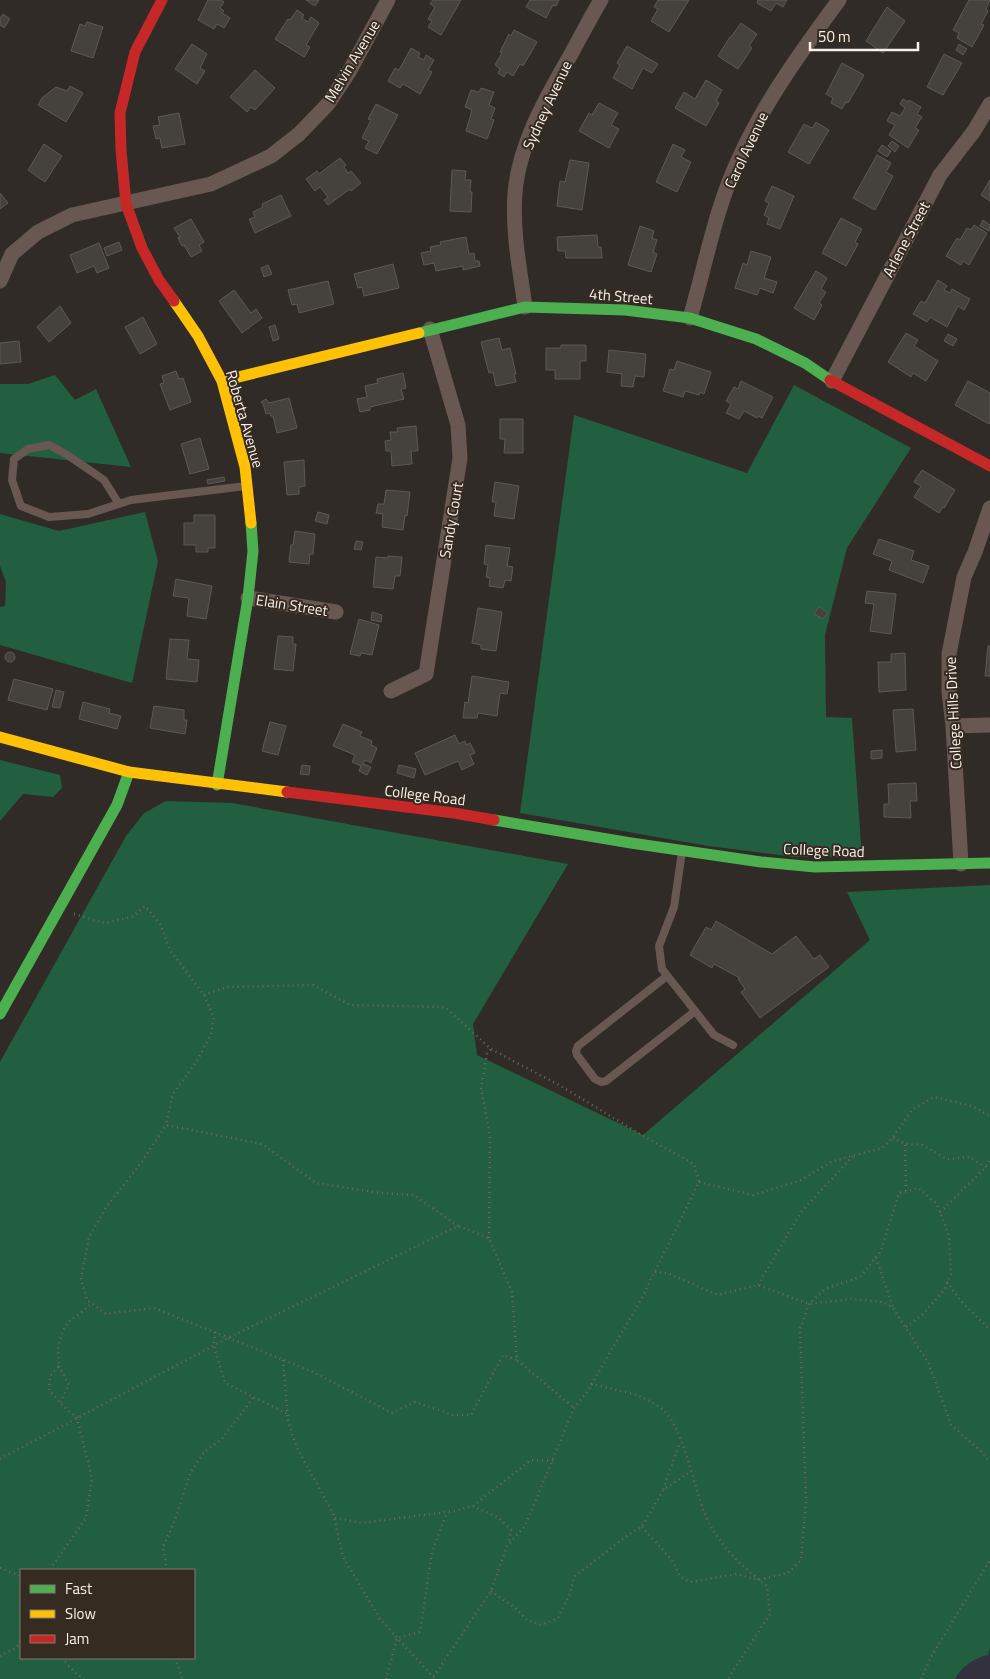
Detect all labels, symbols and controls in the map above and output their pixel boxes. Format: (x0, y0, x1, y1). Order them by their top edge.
street label: Melvin Avenue (318, 16, 386, 106)
scale bar (810, 20, 918, 52)
text: 50 m (818, 25, 851, 48)
street label: Sydney Avenue (516, 57, 578, 153)
street label: Carol Avenue (718, 108, 774, 192)
street label: Arlene Street (876, 196, 936, 281)
street label: 4th Street (588, 282, 654, 310)
street label: Roberta Avenue (220, 367, 270, 471)
street label: Sandy Court (433, 480, 469, 560)
street label: Elain Street (254, 588, 330, 622)
street label: College Hills Drive (939, 656, 967, 770)
street label: College Road (383, 779, 467, 811)
street label: College Road (783, 837, 865, 863)
legend (20, 1569, 195, 1659)
text: Fast (65, 1577, 93, 1600)
text: Slow (65, 1602, 96, 1625)
text: Jam (65, 1627, 89, 1650)

